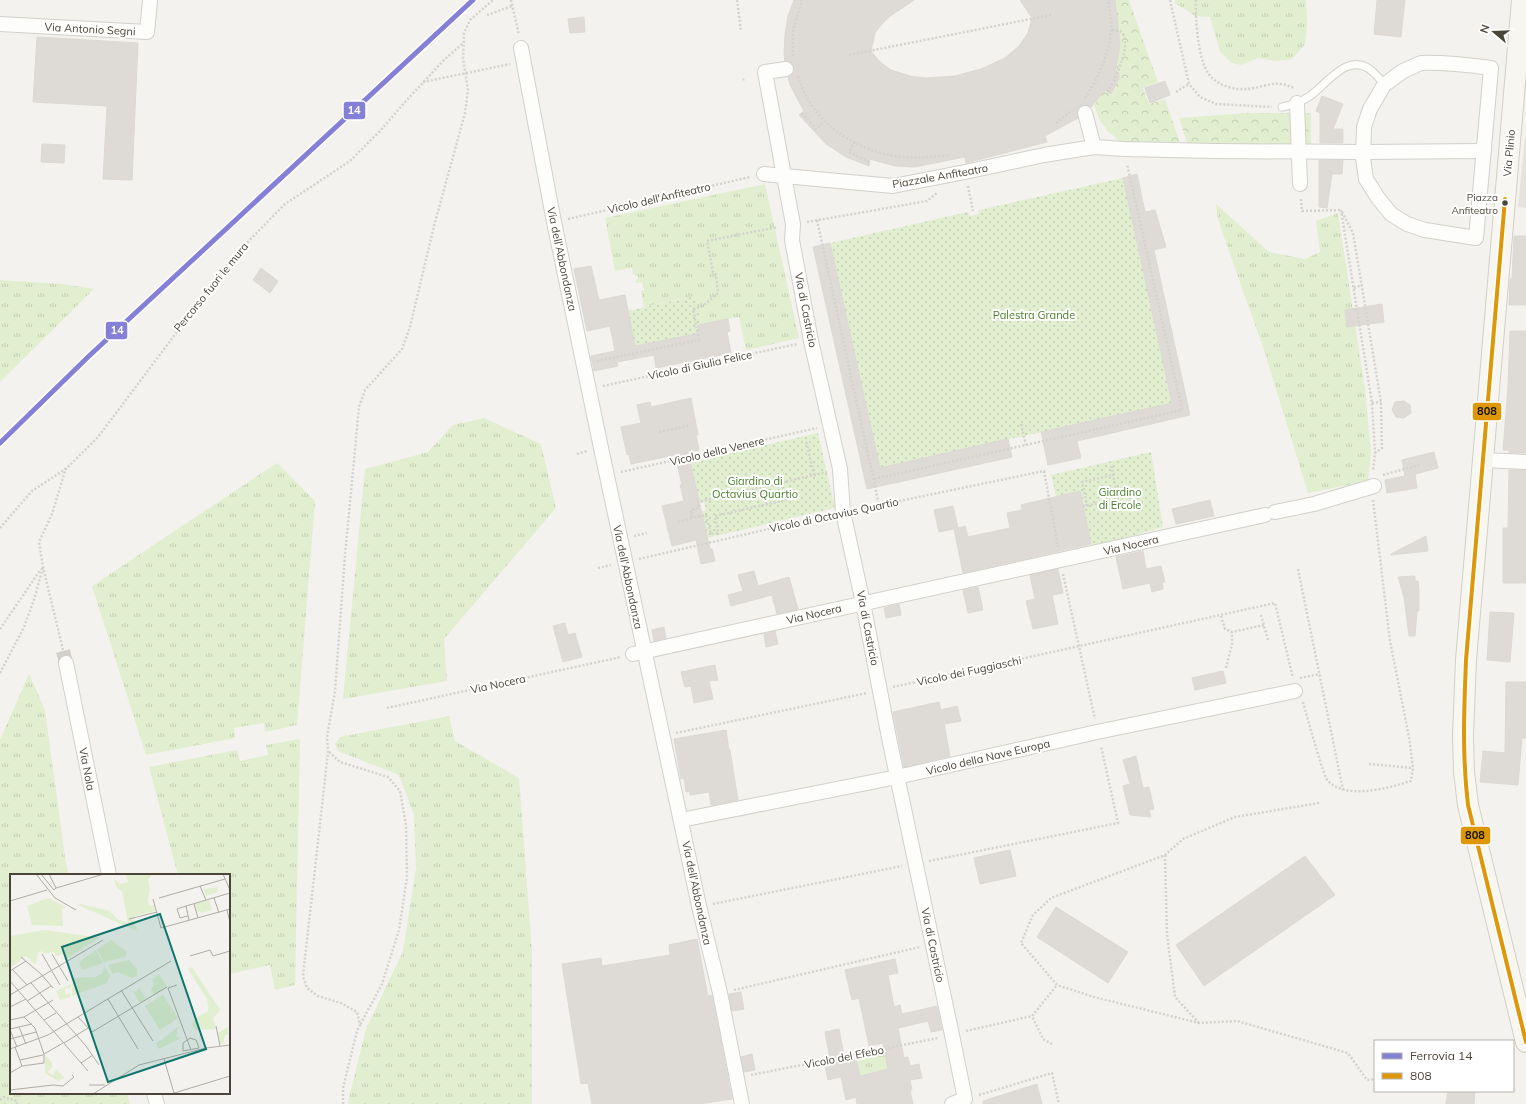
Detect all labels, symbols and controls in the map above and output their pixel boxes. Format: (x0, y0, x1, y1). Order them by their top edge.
north arrow (1474, 12, 1514, 52)
street label: Via Antonio Segni (44, 20, 136, 38)
text: N (1477, 23, 1493, 35)
line badge: 14 (343, 101, 366, 120)
text: 14 (347, 103, 361, 117)
street label: Via Plinio (1500, 129, 1518, 177)
street label: Piazzale Anfiteatro (891, 161, 989, 191)
street label: Vicolo dell'Anfiteatro (606, 179, 712, 217)
place label: Piazza Anfiteatro (1451, 191, 1498, 217)
marker: Piazza Anfiteatro (1500, 198, 1510, 208)
street label: Via dell'Abbondanza (544, 206, 580, 312)
street label: Percorso fuori le mura (171, 240, 251, 334)
street label: Via di Castricio (792, 271, 820, 349)
park label: Palestra Grande (993, 308, 1075, 322)
line badge: 14 (105, 321, 128, 340)
text: 14 (110, 323, 124, 337)
street label: Vicolo di Giulia Felice (647, 347, 753, 383)
line badge: 808 (1472, 402, 1502, 421)
text: 808 (1477, 404, 1497, 418)
street label: Vicolo della Venere (668, 433, 766, 469)
park label: Giardino di Octavius Quartio (712, 474, 798, 501)
park label: Giardino di Ercole (1098, 485, 1142, 512)
street label: Vicolo di Octavius Quartio (768, 494, 900, 536)
street label: Via dell'Abbondanza (610, 524, 646, 630)
street label: Via Nocera (1102, 532, 1160, 558)
street label: Via di Castricio (854, 589, 882, 667)
street label: Via Nocera (785, 601, 843, 627)
street label: Vicolo dei Fuggiaschi (915, 653, 1023, 689)
street label: Via Nocera (469, 671, 527, 697)
street label: Vicolo della Nave Europa (925, 736, 1051, 778)
street label: Via Nola (76, 746, 98, 792)
line badge: 808 (1460, 826, 1491, 845)
text: 808 (1465, 828, 1485, 842)
street label: Via dell'Abbondanza (679, 840, 715, 946)
inset map (10, 874, 230, 1094)
street label: Via di Castricio (918, 906, 948, 984)
legend (1374, 1040, 1514, 1092)
street label: Vicolo del Efebo (803, 1042, 885, 1072)
text: Ferrovia 14 (1410, 1048, 1472, 1063)
text: 808 (1410, 1068, 1432, 1083)

